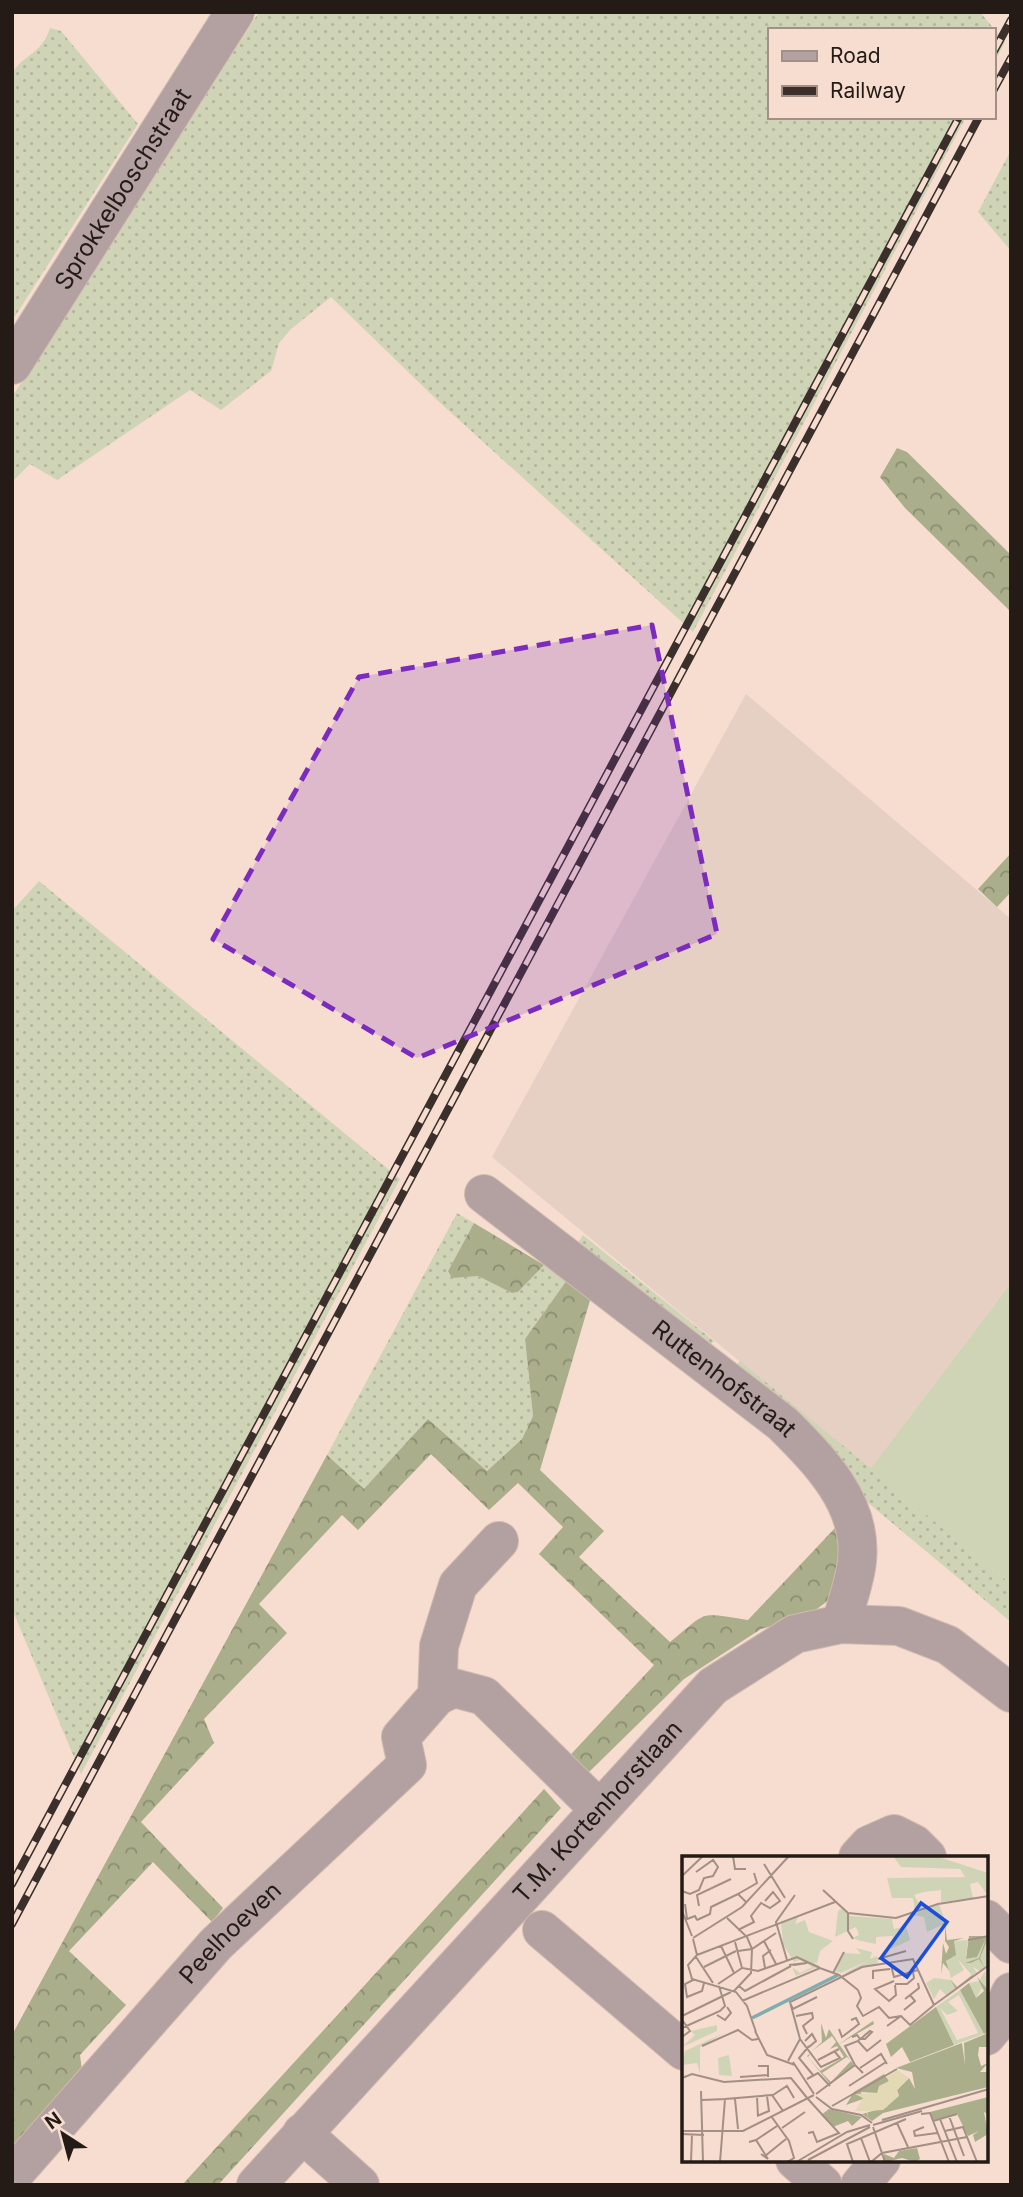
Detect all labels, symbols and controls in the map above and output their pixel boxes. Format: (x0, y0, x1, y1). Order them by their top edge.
legend (768, 28, 995, 119)
text: Road (830, 43, 881, 68)
text: Railway (830, 78, 906, 103)
street label: Sprokkelboschstraat (48, 83, 197, 295)
street label: Ruttenhofstraat (647, 1314, 803, 1443)
street label: T.M. Kortenhorstlaan (507, 1714, 688, 1909)
inset map (682, 1856, 988, 2162)
street label: Peelhoeven (173, 1875, 287, 1989)
north arrow (28, 2099, 98, 2169)
text: N (41, 2107, 66, 2134)

